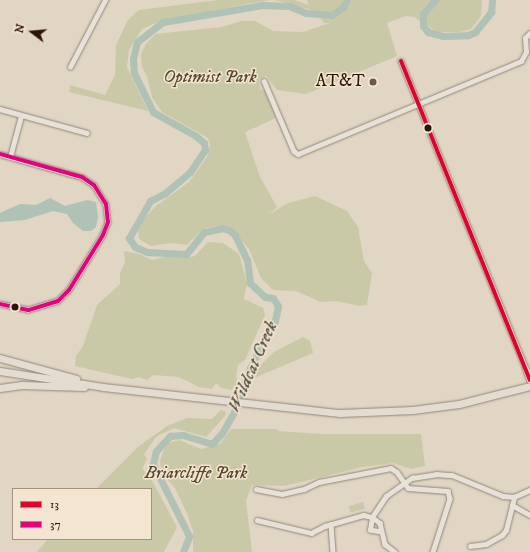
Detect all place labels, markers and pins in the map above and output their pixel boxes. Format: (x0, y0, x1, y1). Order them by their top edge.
place label: AT&T (316, 72, 365, 92)
marker: AT&T (368, 77, 378, 87)
unlabelled marker (423, 123, 433, 133)
unlabelled marker (10, 302, 20, 312)

